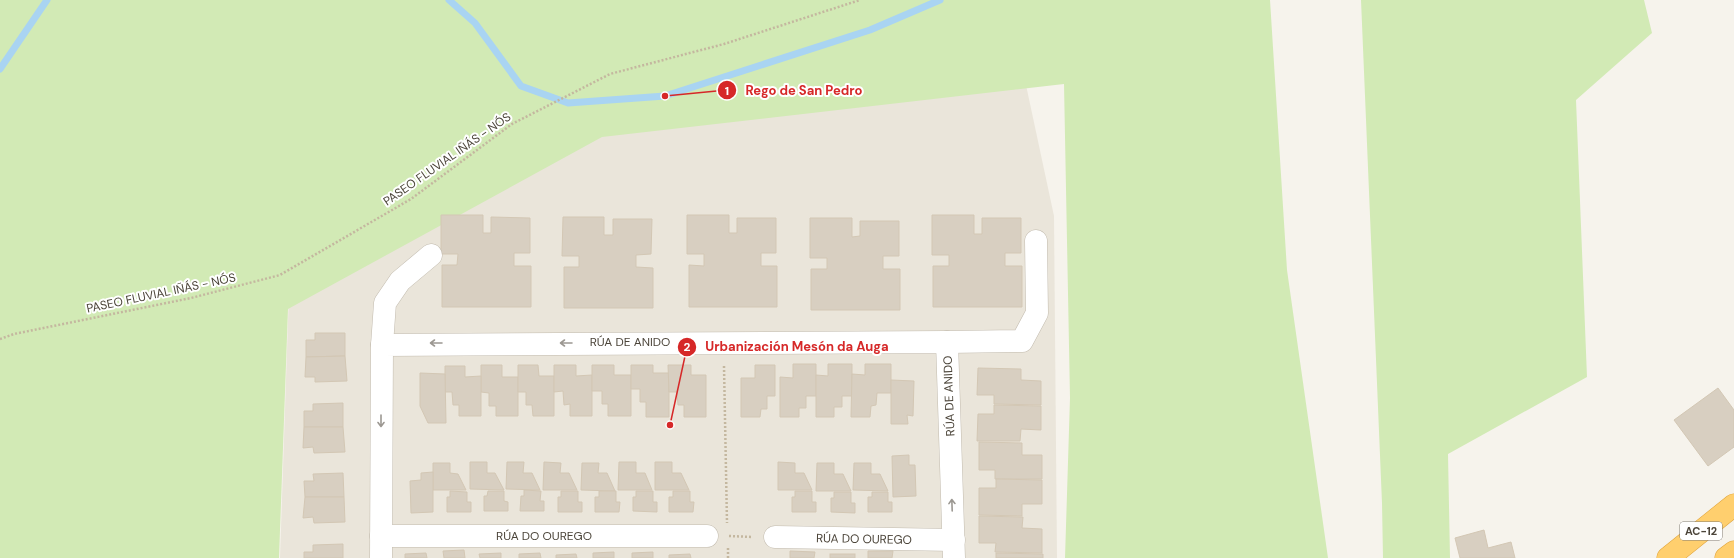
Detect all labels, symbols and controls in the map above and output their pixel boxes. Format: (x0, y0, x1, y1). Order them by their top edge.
callout: Rego de San Pedro (717, 78, 870, 103)
text: Rego de San Pedro (745, 82, 863, 99)
text: 1 (725, 83, 729, 99)
street label: PASEO FLUVIAL IÑÁS - NÓS (380, 109, 514, 209)
street label: PASEO FLUVIAL IÑÁS - NÓS (85, 269, 237, 317)
street label: RÚA DE ANIDO (590, 334, 670, 350)
callout: Urbanización Mesón da Auga (677, 334, 896, 359)
text: Urbanización Mesón da Auga (705, 338, 889, 355)
one-way arrow (430, 339, 443, 347)
one-way arrow (560, 339, 573, 347)
text: 2 (684, 339, 691, 355)
street label: RÚA DE ANIDO (940, 355, 958, 437)
one-way arrow (377, 414, 385, 427)
one-way arrow (949, 499, 956, 512)
road number: AC-12 (1680, 522, 1722, 540)
street label: RÚA DO OUREGO (496, 528, 592, 544)
street label: RÚA DO OUREGO (816, 530, 912, 548)

